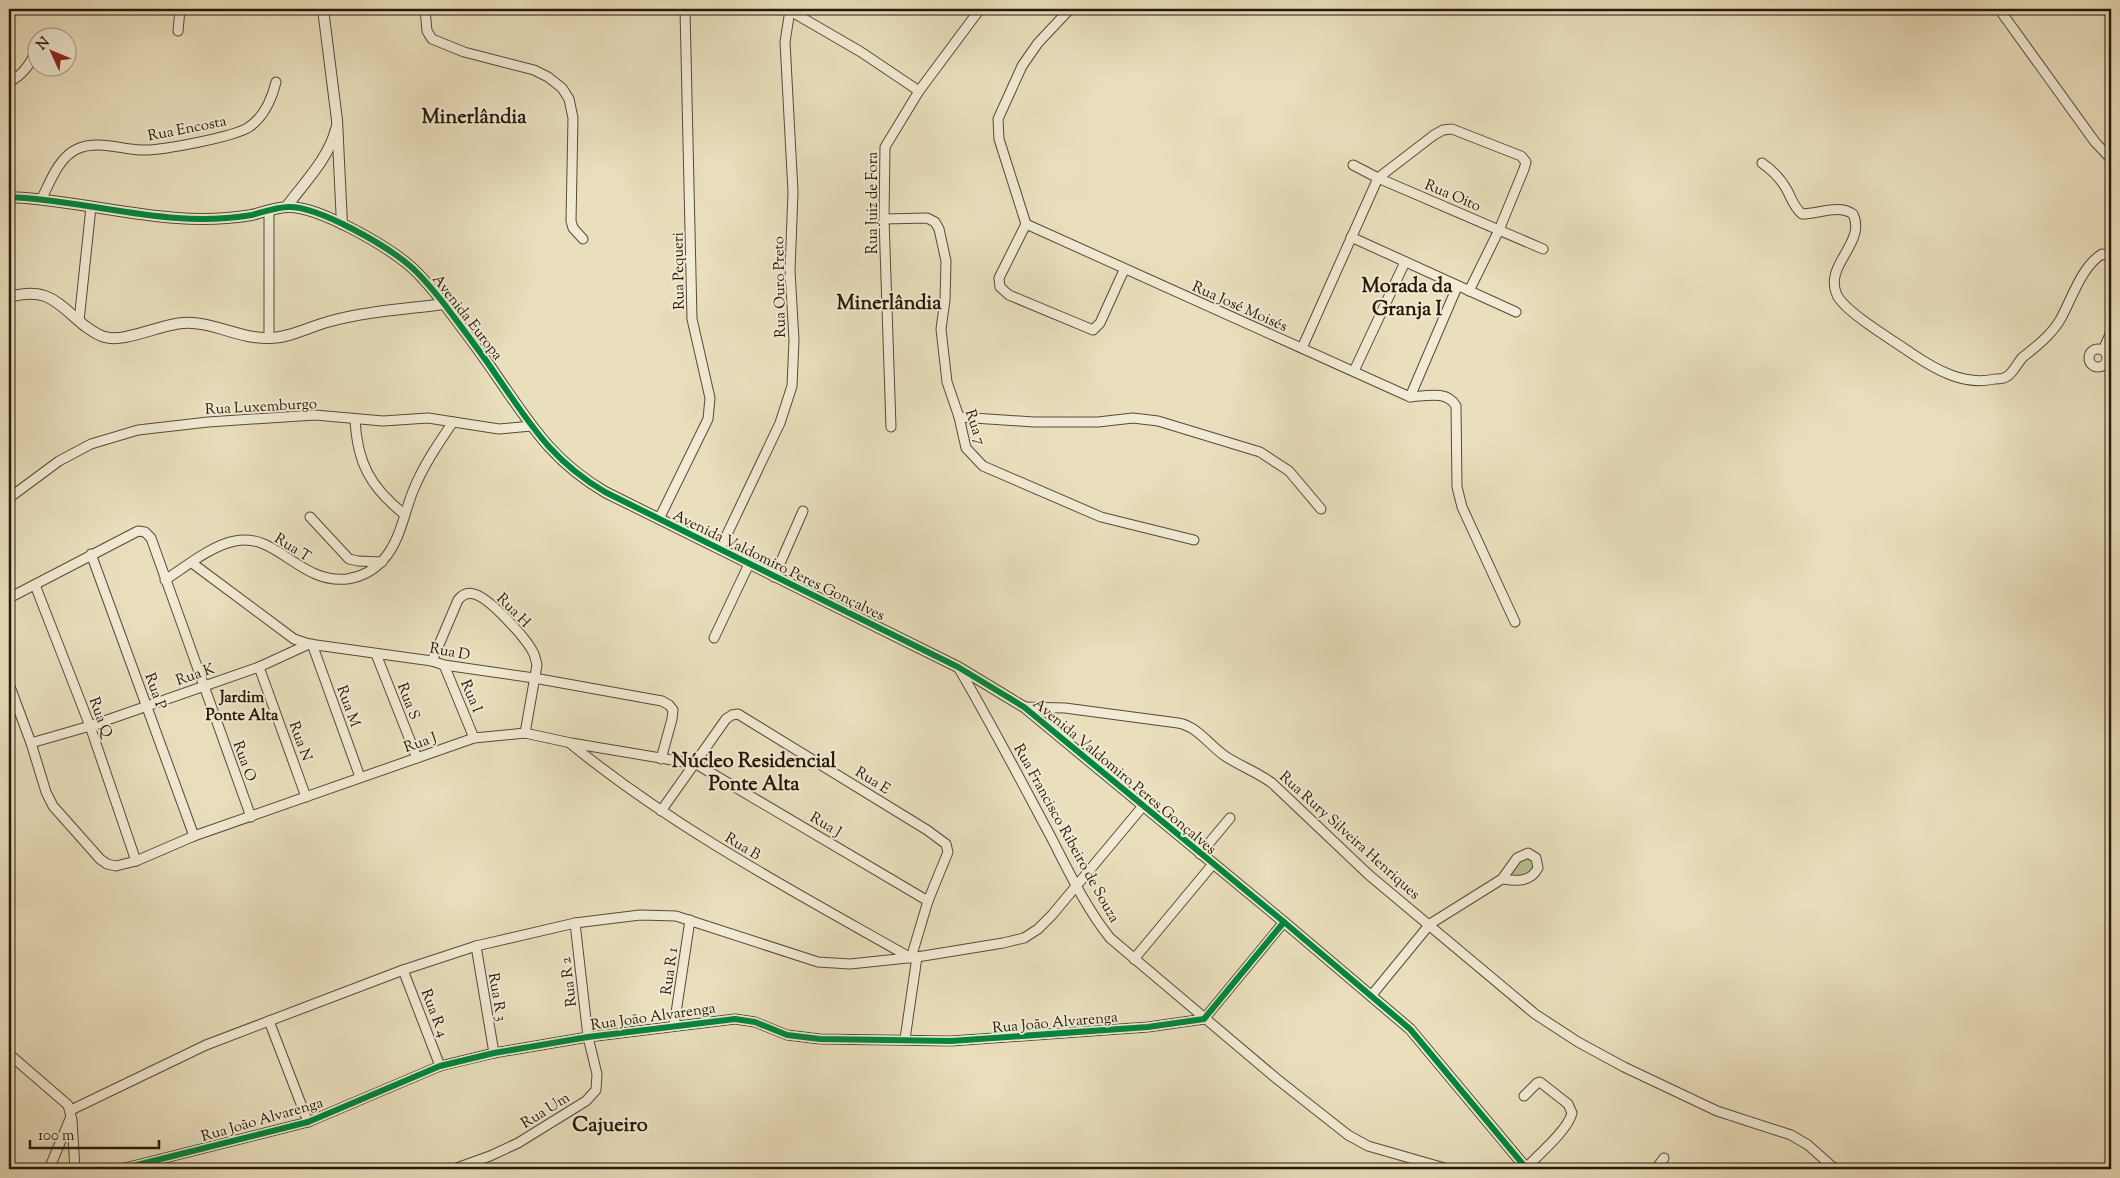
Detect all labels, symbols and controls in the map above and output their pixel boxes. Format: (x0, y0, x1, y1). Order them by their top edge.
north arrow (28, 28, 78, 78)
text: N (33, 33, 55, 55)
district label: Minerlândia (421, 104, 527, 133)
street label: Rua Encosta (146, 112, 229, 147)
street label: Rua Juiz de Fora (863, 152, 884, 254)
street label: Rua Oito (1421, 175, 1484, 218)
street label: Rua Pequeri (668, 232, 691, 310)
street label: Rua Ouro Preto (769, 236, 792, 338)
street label: Avenida Europa (427, 270, 507, 365)
district label: Morada da Granja I (1362, 273, 1453, 325)
street label: Rua José Moisés (1188, 277, 1291, 338)
district label: Minerlândia (836, 290, 942, 319)
street label: Rua Luxemburgo (205, 394, 318, 421)
street label: Rua 7 (959, 407, 990, 449)
street label: Avenida Valdomiro Peres Gonçalves (669, 506, 888, 627)
street label: Rua T (270, 529, 315, 568)
street label: Rua H (491, 589, 535, 633)
street label: Rua D (428, 639, 472, 666)
street label: Rua K (173, 659, 218, 692)
street label: Rua P (138, 670, 171, 713)
street label: Rua I (454, 677, 487, 716)
street label: Rua S (391, 680, 424, 723)
street label: Rua M (330, 683, 365, 730)
district label: Jardim Ponte Alta (206, 687, 279, 728)
street label: Rua Q (83, 694, 117, 743)
street label: Avenida Valdomiro Peres Gonçalves (1028, 694, 1220, 860)
street label: Rua N (283, 719, 316, 764)
street label: Rua J (401, 728, 440, 759)
street label: Rua O (227, 738, 261, 785)
street label: Rua Francisco Ribeiro de Souza (1008, 740, 1124, 927)
district label: Núcleo Residencial Ponte Alta (672, 748, 837, 800)
street label: Rua E (850, 762, 894, 800)
street label: Rua Rury Silveira Henriques (1274, 767, 1424, 905)
street label: Rua J (805, 808, 846, 843)
street label: Rua B (720, 828, 765, 866)
street label: Rua R 1 (657, 946, 684, 997)
street label: Rua R 2 (556, 956, 583, 1008)
street label: Rua R 3 (482, 971, 511, 1023)
street label: Rua R 4 (415, 986, 453, 1041)
street label: Rua João Alvarenga (589, 998, 717, 1037)
street label: Rua João Alvarenga (991, 1008, 1119, 1039)
street label: Rua Um (517, 1088, 575, 1134)
street label: Rua João Alvarenga (199, 1093, 326, 1148)
district label: Cajueiro (572, 1112, 648, 1141)
scale bar (30, 1118, 159, 1150)
text: 100 m (38, 1126, 75, 1147)

